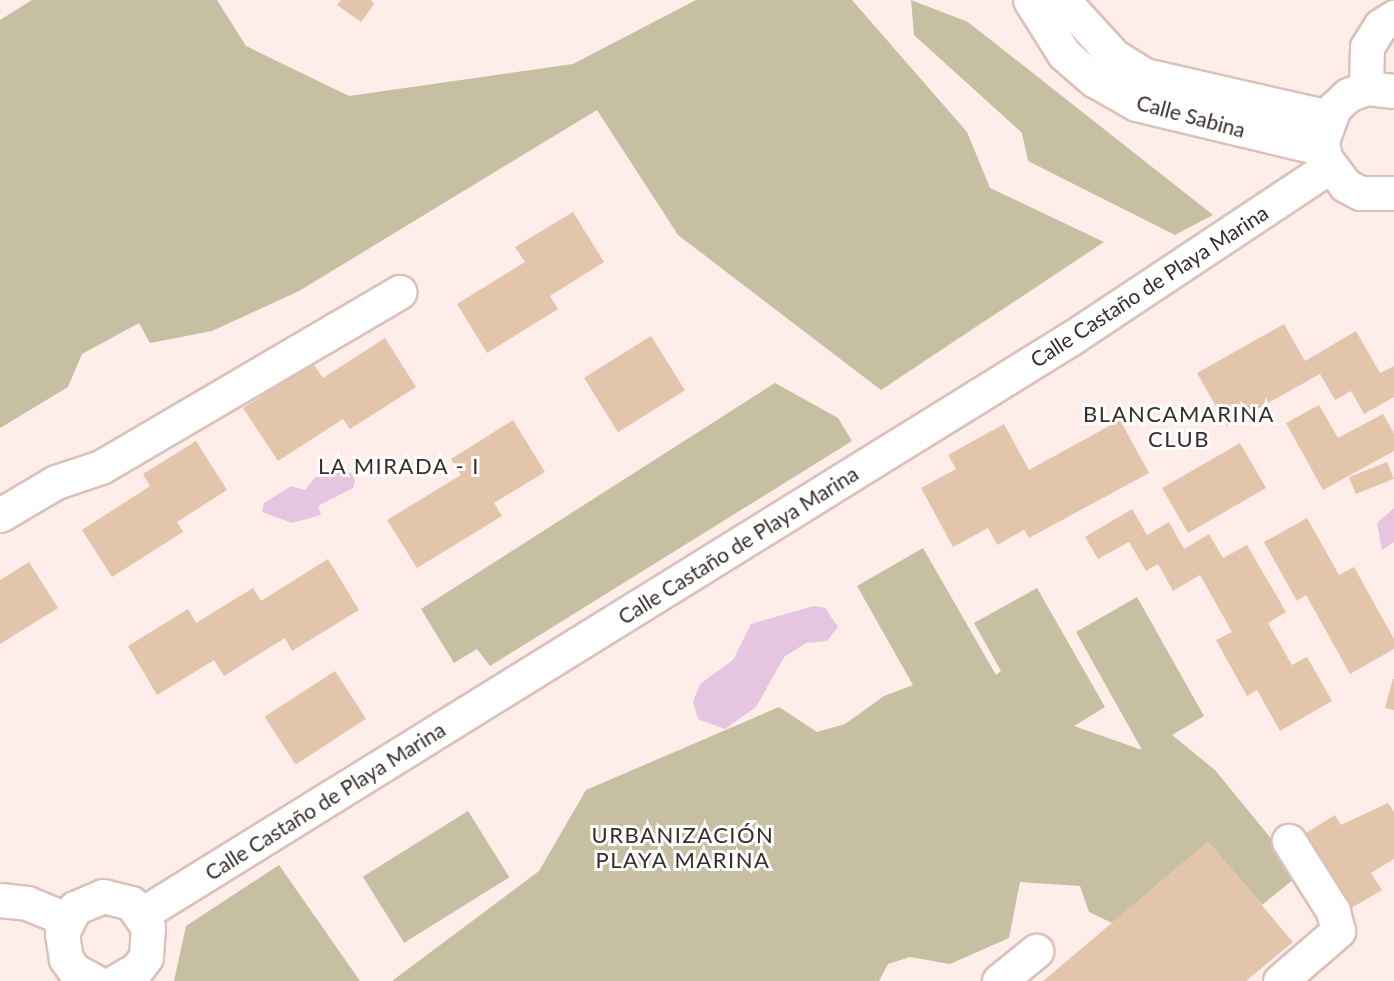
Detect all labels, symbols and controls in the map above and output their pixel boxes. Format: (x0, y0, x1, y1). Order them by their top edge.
street label: Calle Sabina (1134, 89, 1248, 143)
street label: Calle Castaño de Playa Marina (1025, 200, 1273, 372)
district label: BLANCAMARINA CLUB (1083, 400, 1275, 452)
district label: LA MIRADA - I (317, 453, 481, 479)
street label: Calle Castaño de Playa Marina (613, 461, 863, 629)
street label: Calle Castaño de Playa Marina (200, 717, 450, 885)
district label: URBANIZACIÓN PLAYA MARINA (592, 821, 774, 872)

